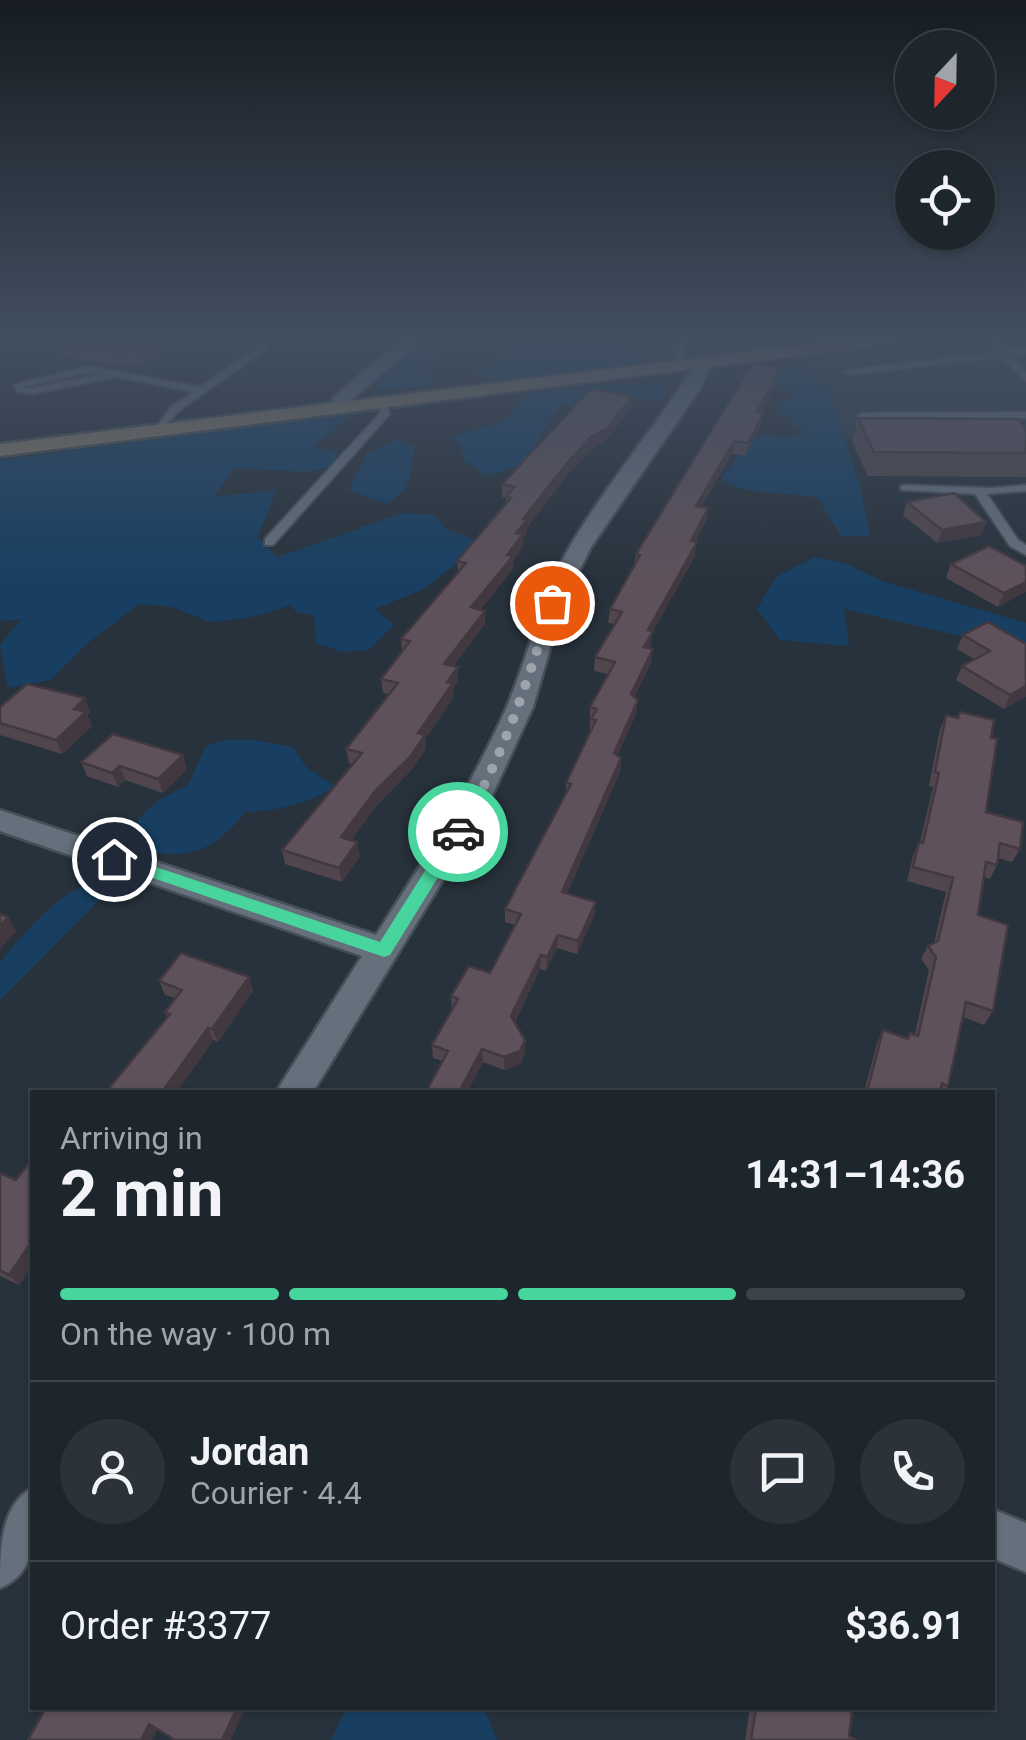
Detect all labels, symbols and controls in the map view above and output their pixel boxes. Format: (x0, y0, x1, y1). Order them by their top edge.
north arrow (895, 30, 995, 130)
map controls (895, 30, 995, 250)
button: locate (895, 150, 995, 250)
pin (510, 561, 595, 646)
icon: bag (525, 576, 580, 631)
courier (408, 782, 508, 882)
icon: car (431, 805, 486, 860)
pin (72, 817, 157, 902)
icon: home (87, 832, 142, 887)
text: Arriving in (60, 1119, 203, 1157)
text: 14:31–14:36 (745, 1153, 965, 1197)
text: 2 min (60, 1156, 223, 1232)
text: On the way · 100 m (60, 1315, 331, 1353)
button: person (60, 1419, 165, 1524)
button: chat (730, 1419, 835, 1524)
button: phone (860, 1419, 965, 1524)
text: Jordan (190, 1430, 309, 1474)
text: Courier · 4.4 (190, 1474, 362, 1512)
text: Order #3377 (60, 1604, 271, 1648)
text: $36.91 (845, 1604, 965, 1648)

